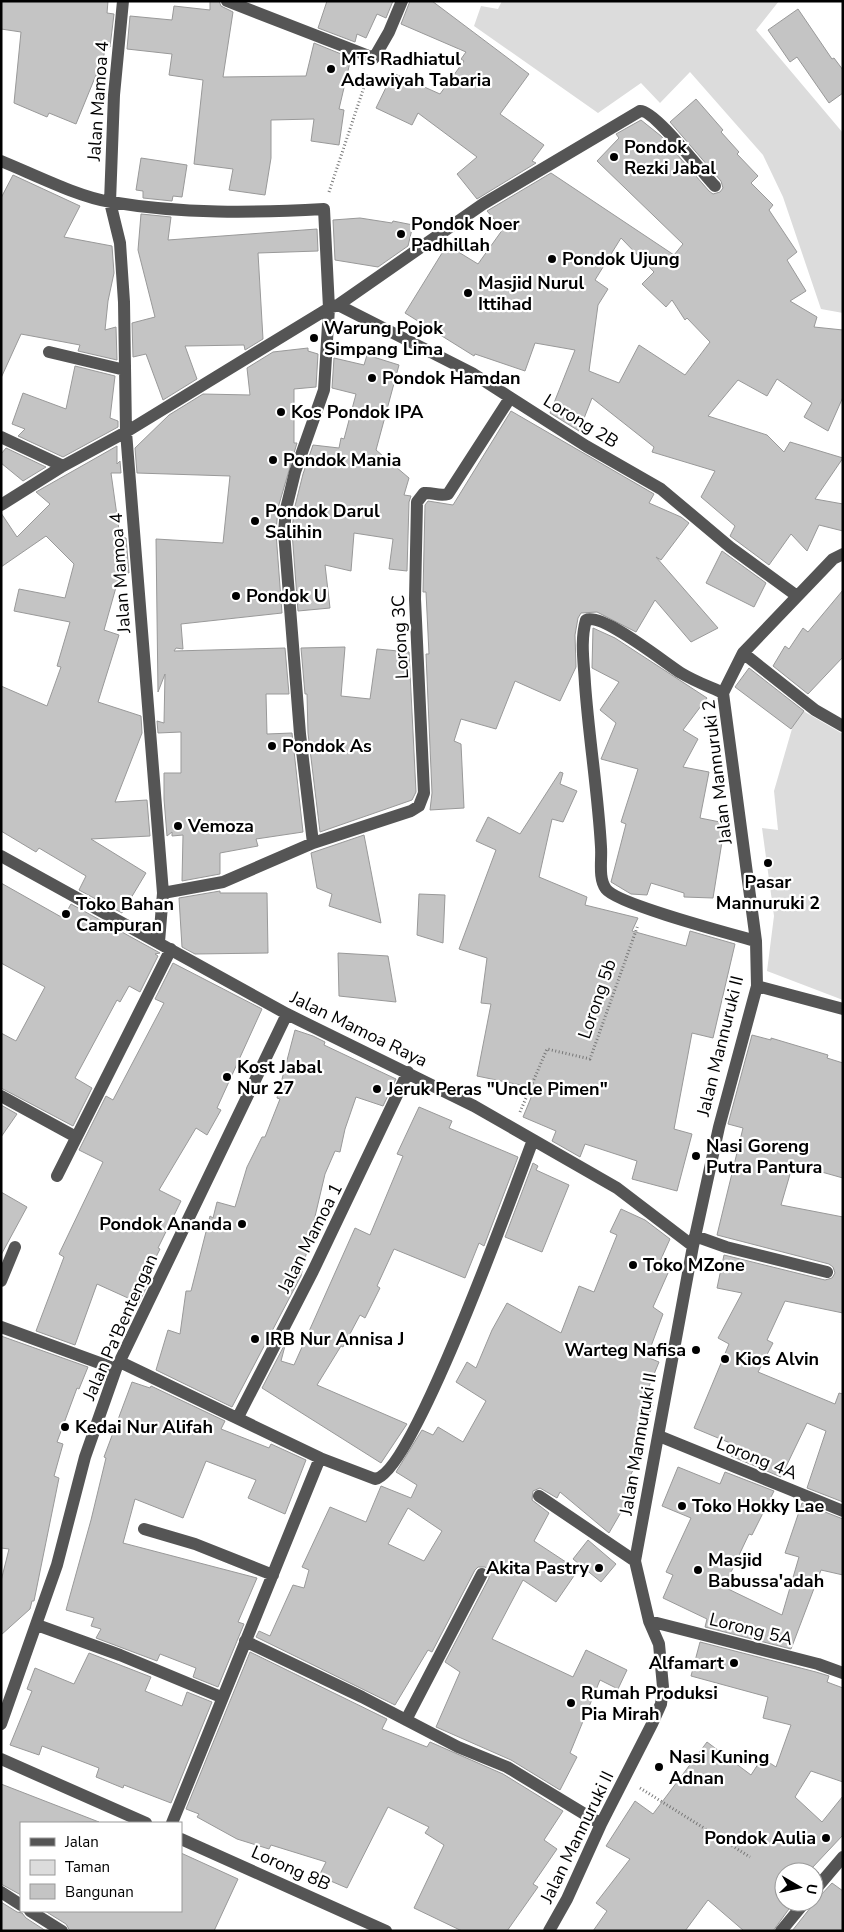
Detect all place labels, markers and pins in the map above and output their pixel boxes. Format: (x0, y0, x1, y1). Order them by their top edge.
place label: MTs Radhiatul Adawiyah Tabaria (341, 47, 491, 92)
marker: MTs Radhiatul Adawiyah Tabaria (325, 63, 337, 75)
place label: Pondok Rezki Jabal (624, 135, 716, 180)
marker: Pondok Rezki Jabal (608, 151, 620, 163)
place label: Pondok Noer Padhillah (411, 212, 520, 257)
marker: Pondok Noer Padhillah (395, 228, 407, 240)
place label: Pondok Ujung (562, 247, 680, 271)
marker: Pondok Ujung (546, 253, 558, 265)
place label: Masjid Nurul Ittihad (478, 271, 585, 316)
marker: Masjid Nurul Ittihad (462, 287, 474, 299)
place label: Warung Pojok Simpang Lima (324, 316, 443, 361)
marker: Warung Pojok Simpang Lima (308, 332, 320, 344)
place label: Pondok Hamdan (382, 366, 521, 390)
marker: Pondok Hamdan (366, 372, 378, 384)
place label: Kos Pondok IPA (291, 400, 424, 424)
marker: Kos Pondok IPA (275, 406, 287, 418)
place label: Pondok Mania (283, 448, 401, 472)
marker: Pondok Mania (267, 454, 279, 466)
place label: Pondok Darul Salihin (265, 499, 380, 544)
marker: Pondok Darul Salihin (249, 515, 261, 527)
place label: Pondok U (246, 584, 327, 608)
marker: Pondok U (230, 590, 242, 602)
place label: Pondok As (282, 734, 372, 758)
marker: Pondok As (266, 740, 278, 752)
place label: Vemoza (187, 814, 254, 838)
marker: Vemoza (172, 820, 184, 832)
marker: Pasar Mannuruki 2 (762, 857, 774, 869)
place label: Pasar Mannuruki 2 (716, 870, 820, 915)
place label: Toko Bahan Campuran (76, 892, 174, 937)
marker: Toko Bahan Campuran (60, 908, 72, 920)
place label: Kost Jabal Nur 27 (237, 1055, 322, 1100)
marker: Kost Jabal Nur 27 (221, 1071, 233, 1083)
place label: Jeruk Peras "Uncle Pimen" (386, 1077, 608, 1101)
marker: Jeruk Peras "Uncle Pimen" (371, 1083, 383, 1095)
place label: Nasi Goreng Putra Pantura (706, 1134, 822, 1179)
marker: Nasi Goreng Putra Pantura (690, 1150, 702, 1162)
place label: Pondok Ananda (99, 1212, 232, 1236)
marker: Pondok Ananda (236, 1218, 248, 1230)
place label: Toko MZone (643, 1253, 745, 1277)
marker: Toko MZone (627, 1259, 639, 1271)
place label: IRB Nur Annisa J (265, 1327, 404, 1351)
marker: IRB Nur Annisa J (249, 1333, 261, 1345)
place label: Warteg Nafisa (564, 1338, 686, 1362)
marker: Warteg Nafisa (690, 1344, 702, 1356)
place label: Kios Alvin (735, 1347, 819, 1371)
marker: Kios Alvin (719, 1353, 731, 1365)
place label: Kedai Nur Alifah (75, 1415, 213, 1439)
marker: Kedai Nur Alifah (59, 1421, 71, 1433)
place label: Toko Hokky Lae (692, 1494, 824, 1518)
marker: Toko Hokky Lae (676, 1500, 688, 1512)
place label: Masjid Babussa'adah (708, 1548, 824, 1593)
place label: Akita Pastry (486, 1556, 590, 1580)
marker: Akita Pastry (593, 1562, 605, 1574)
marker: Masjid Babussa'adah (692, 1564, 704, 1576)
place label: Alfamart (649, 1651, 724, 1675)
marker: Alfamart (728, 1657, 740, 1669)
place label: Rumah Produksi Pia Mirah (581, 1681, 718, 1726)
marker: Rumah Produksi Pia Mirah (565, 1697, 577, 1709)
place label: Nasi Kuning Adnan (669, 1745, 769, 1790)
marker: Nasi Kuning Adnan (653, 1761, 665, 1773)
place label: Pondok Aulia (704, 1826, 816, 1850)
marker: Pondok Aulia (820, 1832, 832, 1844)

